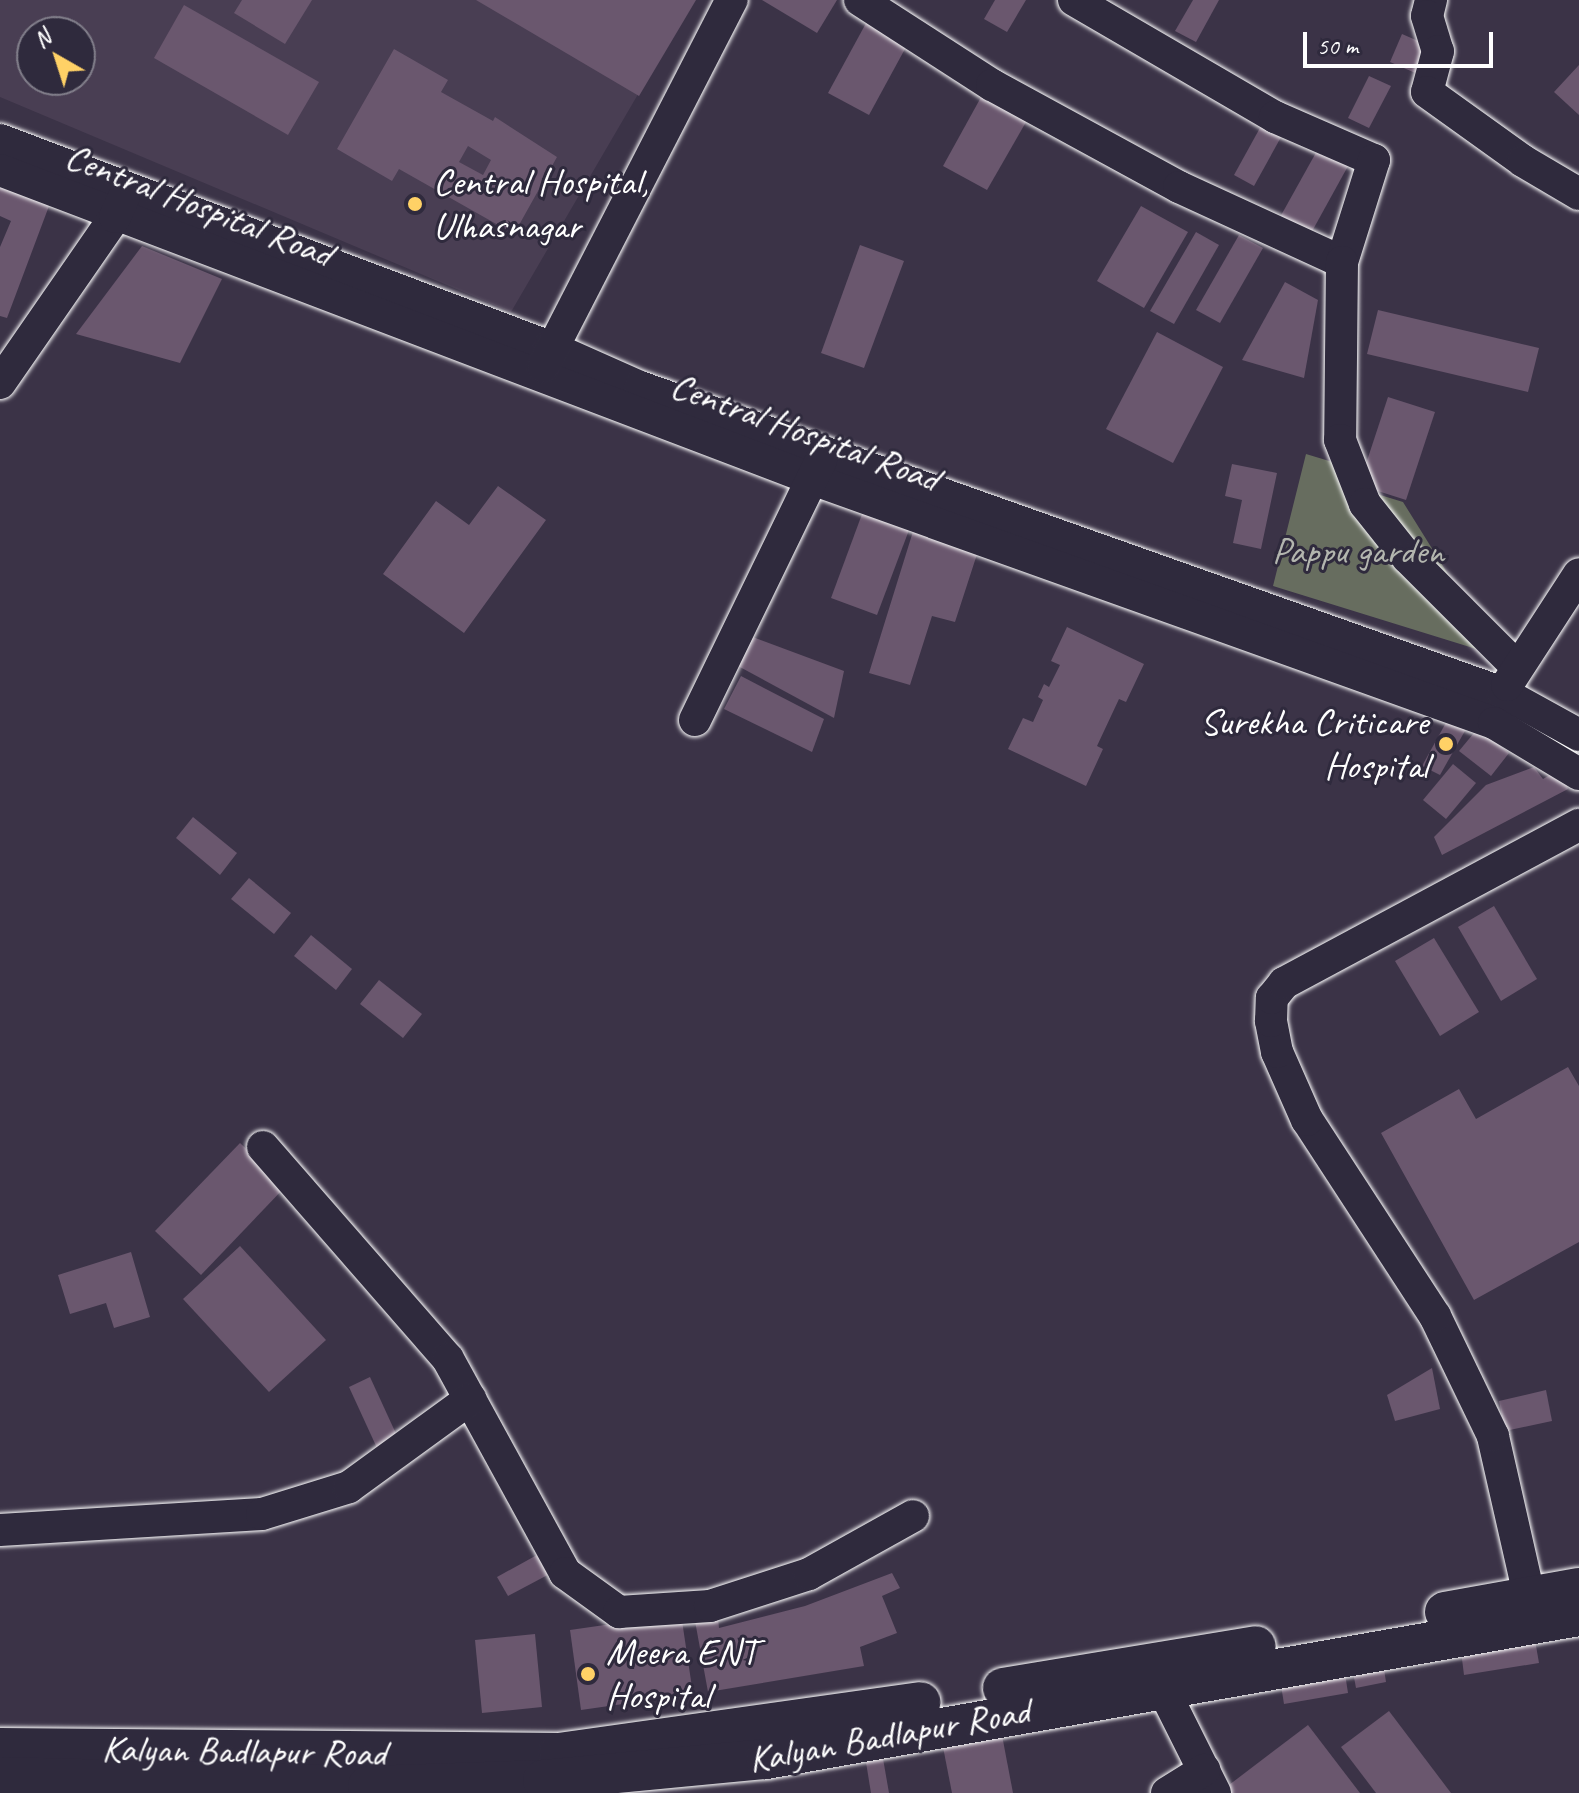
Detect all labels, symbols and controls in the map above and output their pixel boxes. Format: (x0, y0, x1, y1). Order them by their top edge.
north arrow (16, 16, 96, 96)
scale bar (1307, 16, 1497, 66)
text: N (28, 24, 56, 54)
text: 50 m (1317, 31, 1358, 61)
street label: Central Hospital Road (60, 133, 338, 277)
place label: Central Hospital, Ulhasnagar (433, 159, 649, 248)
marker: Central Hospital, Ulhasnagar (404, 193, 426, 215)
street label: Central Hospital Road (665, 363, 945, 501)
park label: Pappu garden (1272, 528, 1444, 574)
place label: Surekha Criticare Hospital (1200, 699, 1428, 788)
marker: Surekha Criticare Hospital (1435, 733, 1457, 755)
place label: Meera ENT Hospital (606, 1629, 757, 1718)
marker: Meera ENT Hospital (577, 1663, 599, 1685)
street label: Kalyan Badlapur Road (746, 1688, 1032, 1782)
street label: Kalyan Badlapur Road (102, 1726, 386, 1776)

